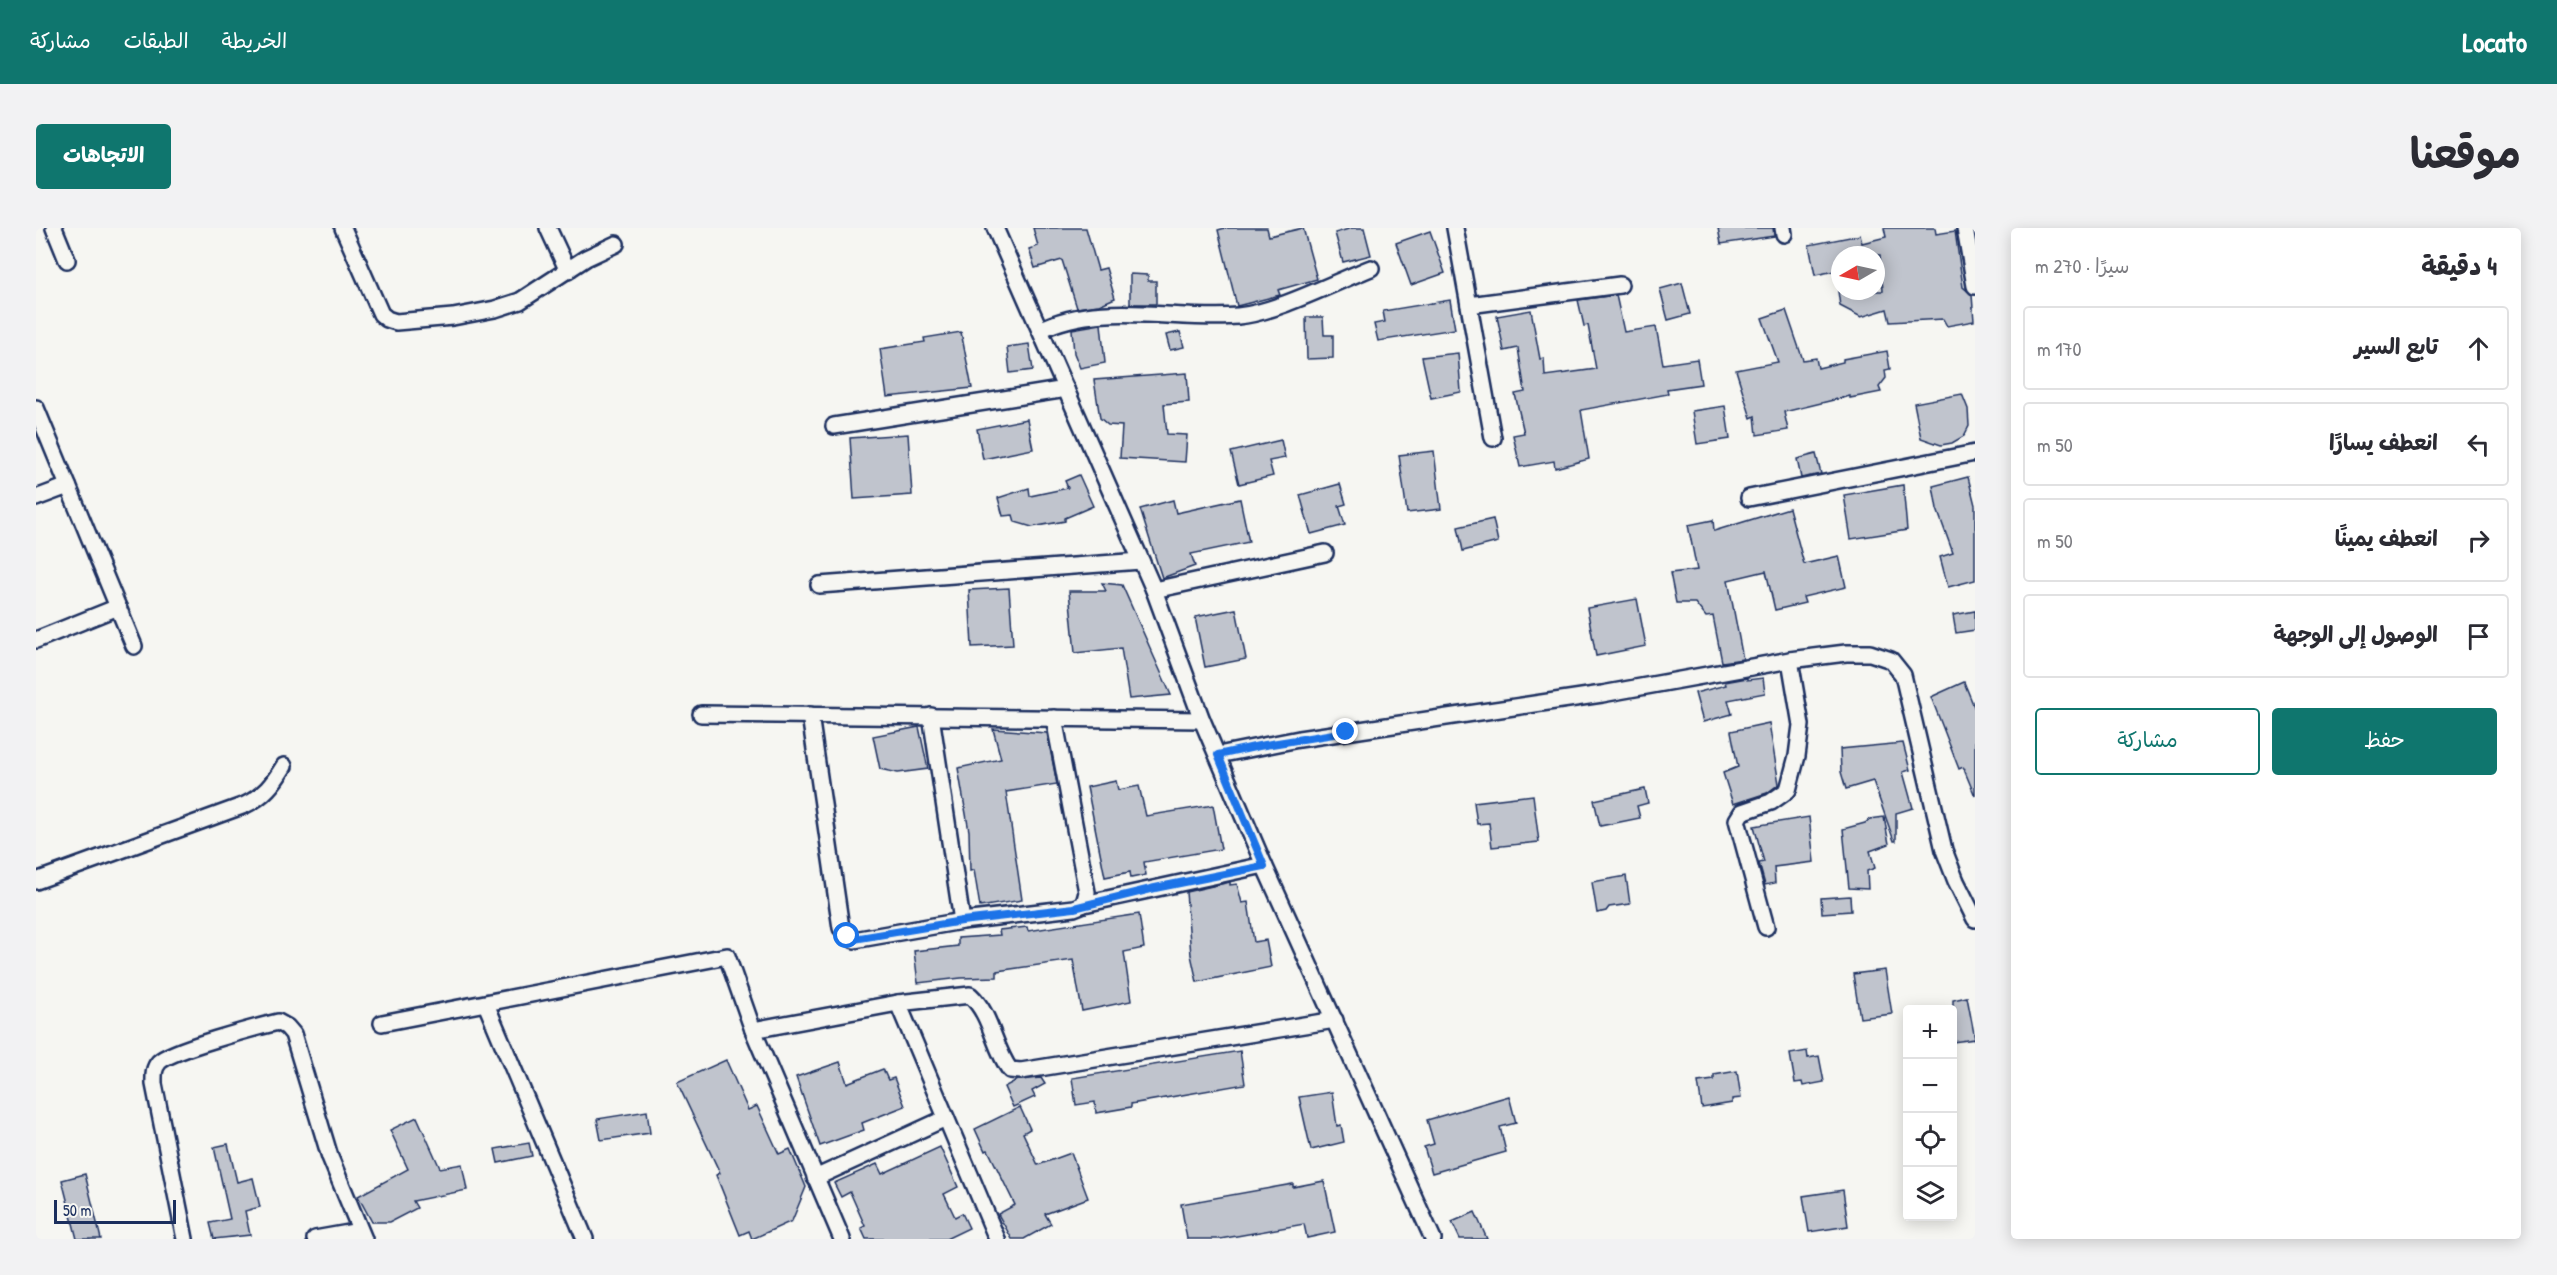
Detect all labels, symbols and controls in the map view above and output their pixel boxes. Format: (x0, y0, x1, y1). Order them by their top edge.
text: Locato (2463, 23, 2527, 61)
text: مشاركة (30, 26, 91, 55)
text: الطبقات (124, 26, 189, 55)
text: الخريطة (222, 26, 287, 55)
button: الاتجاهات (36, 124, 171, 189)
text: موقعنا (2410, 124, 2521, 181)
north arrow (1831, 246, 1885, 300)
text: 4 دقيقة (2421, 248, 2497, 283)
text: سيرًا · 270 m (2035, 252, 2129, 279)
text: تابع السير (2355, 331, 2438, 361)
icon: ahead (2462, 332, 2495, 365)
text: 170 m (2037, 335, 2081, 362)
text: انعطف يسارًا (2329, 427, 2438, 457)
icon: left (2462, 428, 2495, 461)
text: 50 m (2037, 431, 2073, 458)
text: انعطف يمينًا (2335, 523, 2438, 553)
icon: right (2462, 524, 2495, 557)
text: 50 m (2037, 527, 2073, 554)
text: الوصول إلى الوجهة (2273, 619, 2438, 649)
icon: arrive (2462, 620, 2495, 653)
button: مشاركة (2035, 708, 2260, 775)
button: حفظ (2272, 708, 2497, 775)
route end (1332, 718, 1358, 744)
route start (833, 922, 859, 948)
map controls (1903, 1005, 1957, 1221)
button: + (1903, 1005, 1957, 1059)
button: − (1903, 1059, 1957, 1113)
button: locate (1903, 1113, 1957, 1167)
button: layers (1903, 1167, 1957, 1221)
scale bar (54, 1197, 176, 1224)
text: 50 m (63, 1199, 92, 1221)

